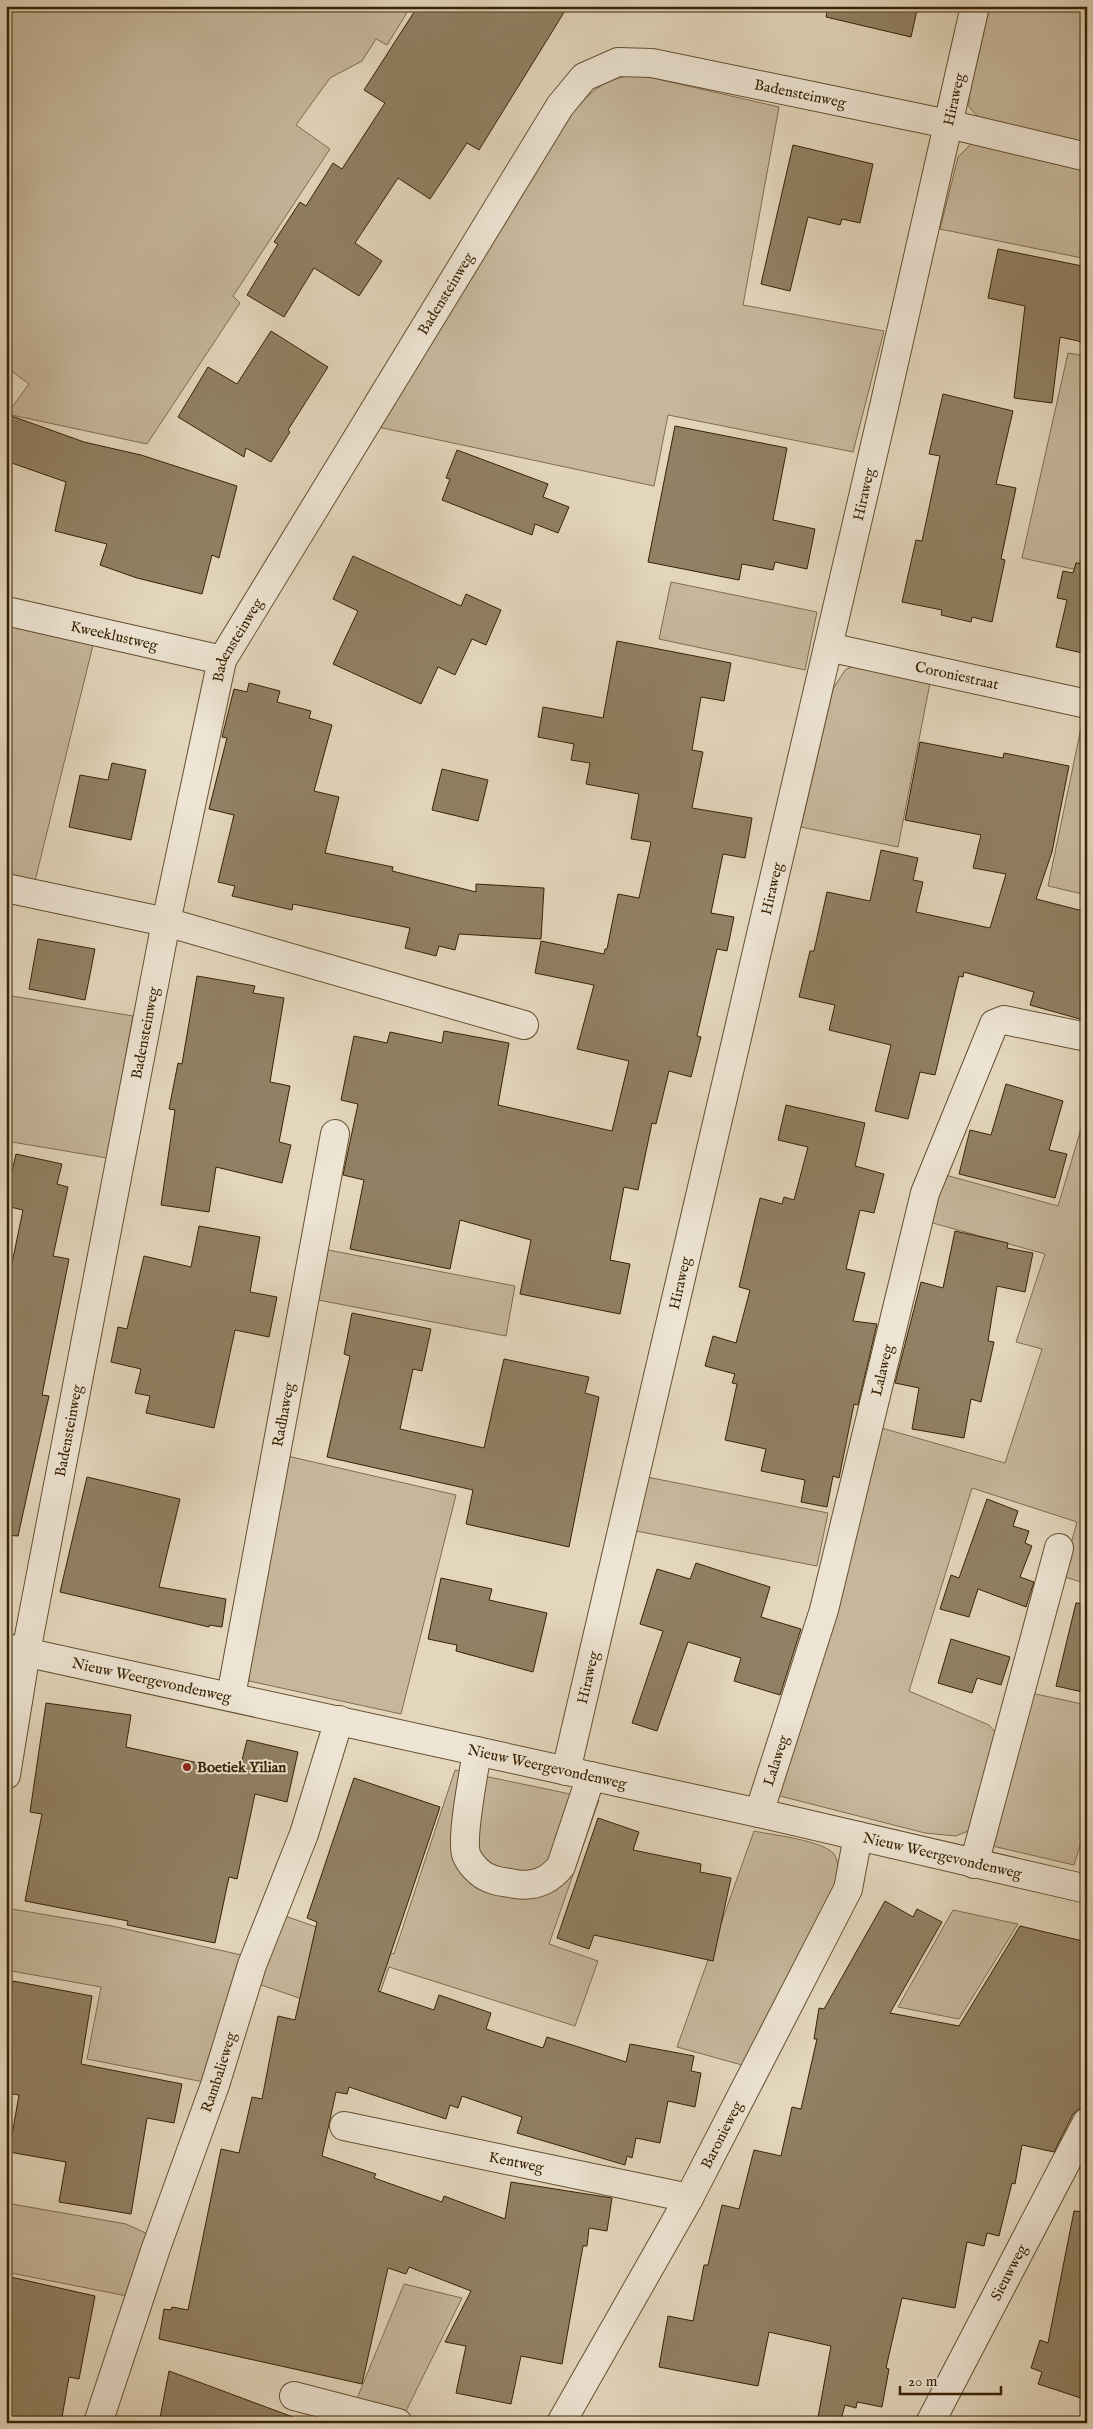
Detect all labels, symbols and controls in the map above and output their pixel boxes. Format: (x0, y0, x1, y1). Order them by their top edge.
street label: Hiraweg (939, 70, 970, 128)
street label: Badensteinweg (753, 75, 849, 113)
street label: Badensteinweg (414, 248, 479, 339)
street label: Hiraweg (849, 465, 880, 523)
street label: Badensteinweg (208, 594, 268, 684)
street label: Kweeklustweg (69, 617, 161, 655)
street label: Coroniestraat (913, 657, 1000, 694)
street label: Hiraweg (757, 860, 788, 917)
street label: Badensteinweg (127, 985, 164, 1081)
street label: Hiraweg (665, 1254, 696, 1311)
street label: Lalaweg (867, 1342, 898, 1398)
street label: Radhaweg (268, 1380, 299, 1449)
street label: Badensteinweg (51, 1382, 87, 1478)
street label: Hiraweg (573, 1649, 604, 1706)
street label: Nieuw Weergevondenweg (70, 1654, 234, 1707)
street label: Lalaweg (759, 1732, 794, 1789)
street label: Nieuw Weergevondenweg (466, 1740, 629, 1794)
place label: Boetiek Yilian (197, 1758, 286, 1777)
marker: Boetiek Yilian (181, 1761, 193, 1773)
street label: Nieuw Weergevondenweg (861, 1828, 1024, 1884)
street label: Rambalieweg (197, 2029, 241, 2115)
street label: Baronieweg (697, 2097, 748, 2172)
street label: Kentweg (487, 2147, 546, 2178)
street label: Sieuwweg (987, 2240, 1032, 2304)
scale bar (900, 2364, 1002, 2396)
text: 20 m (908, 2372, 938, 2391)

